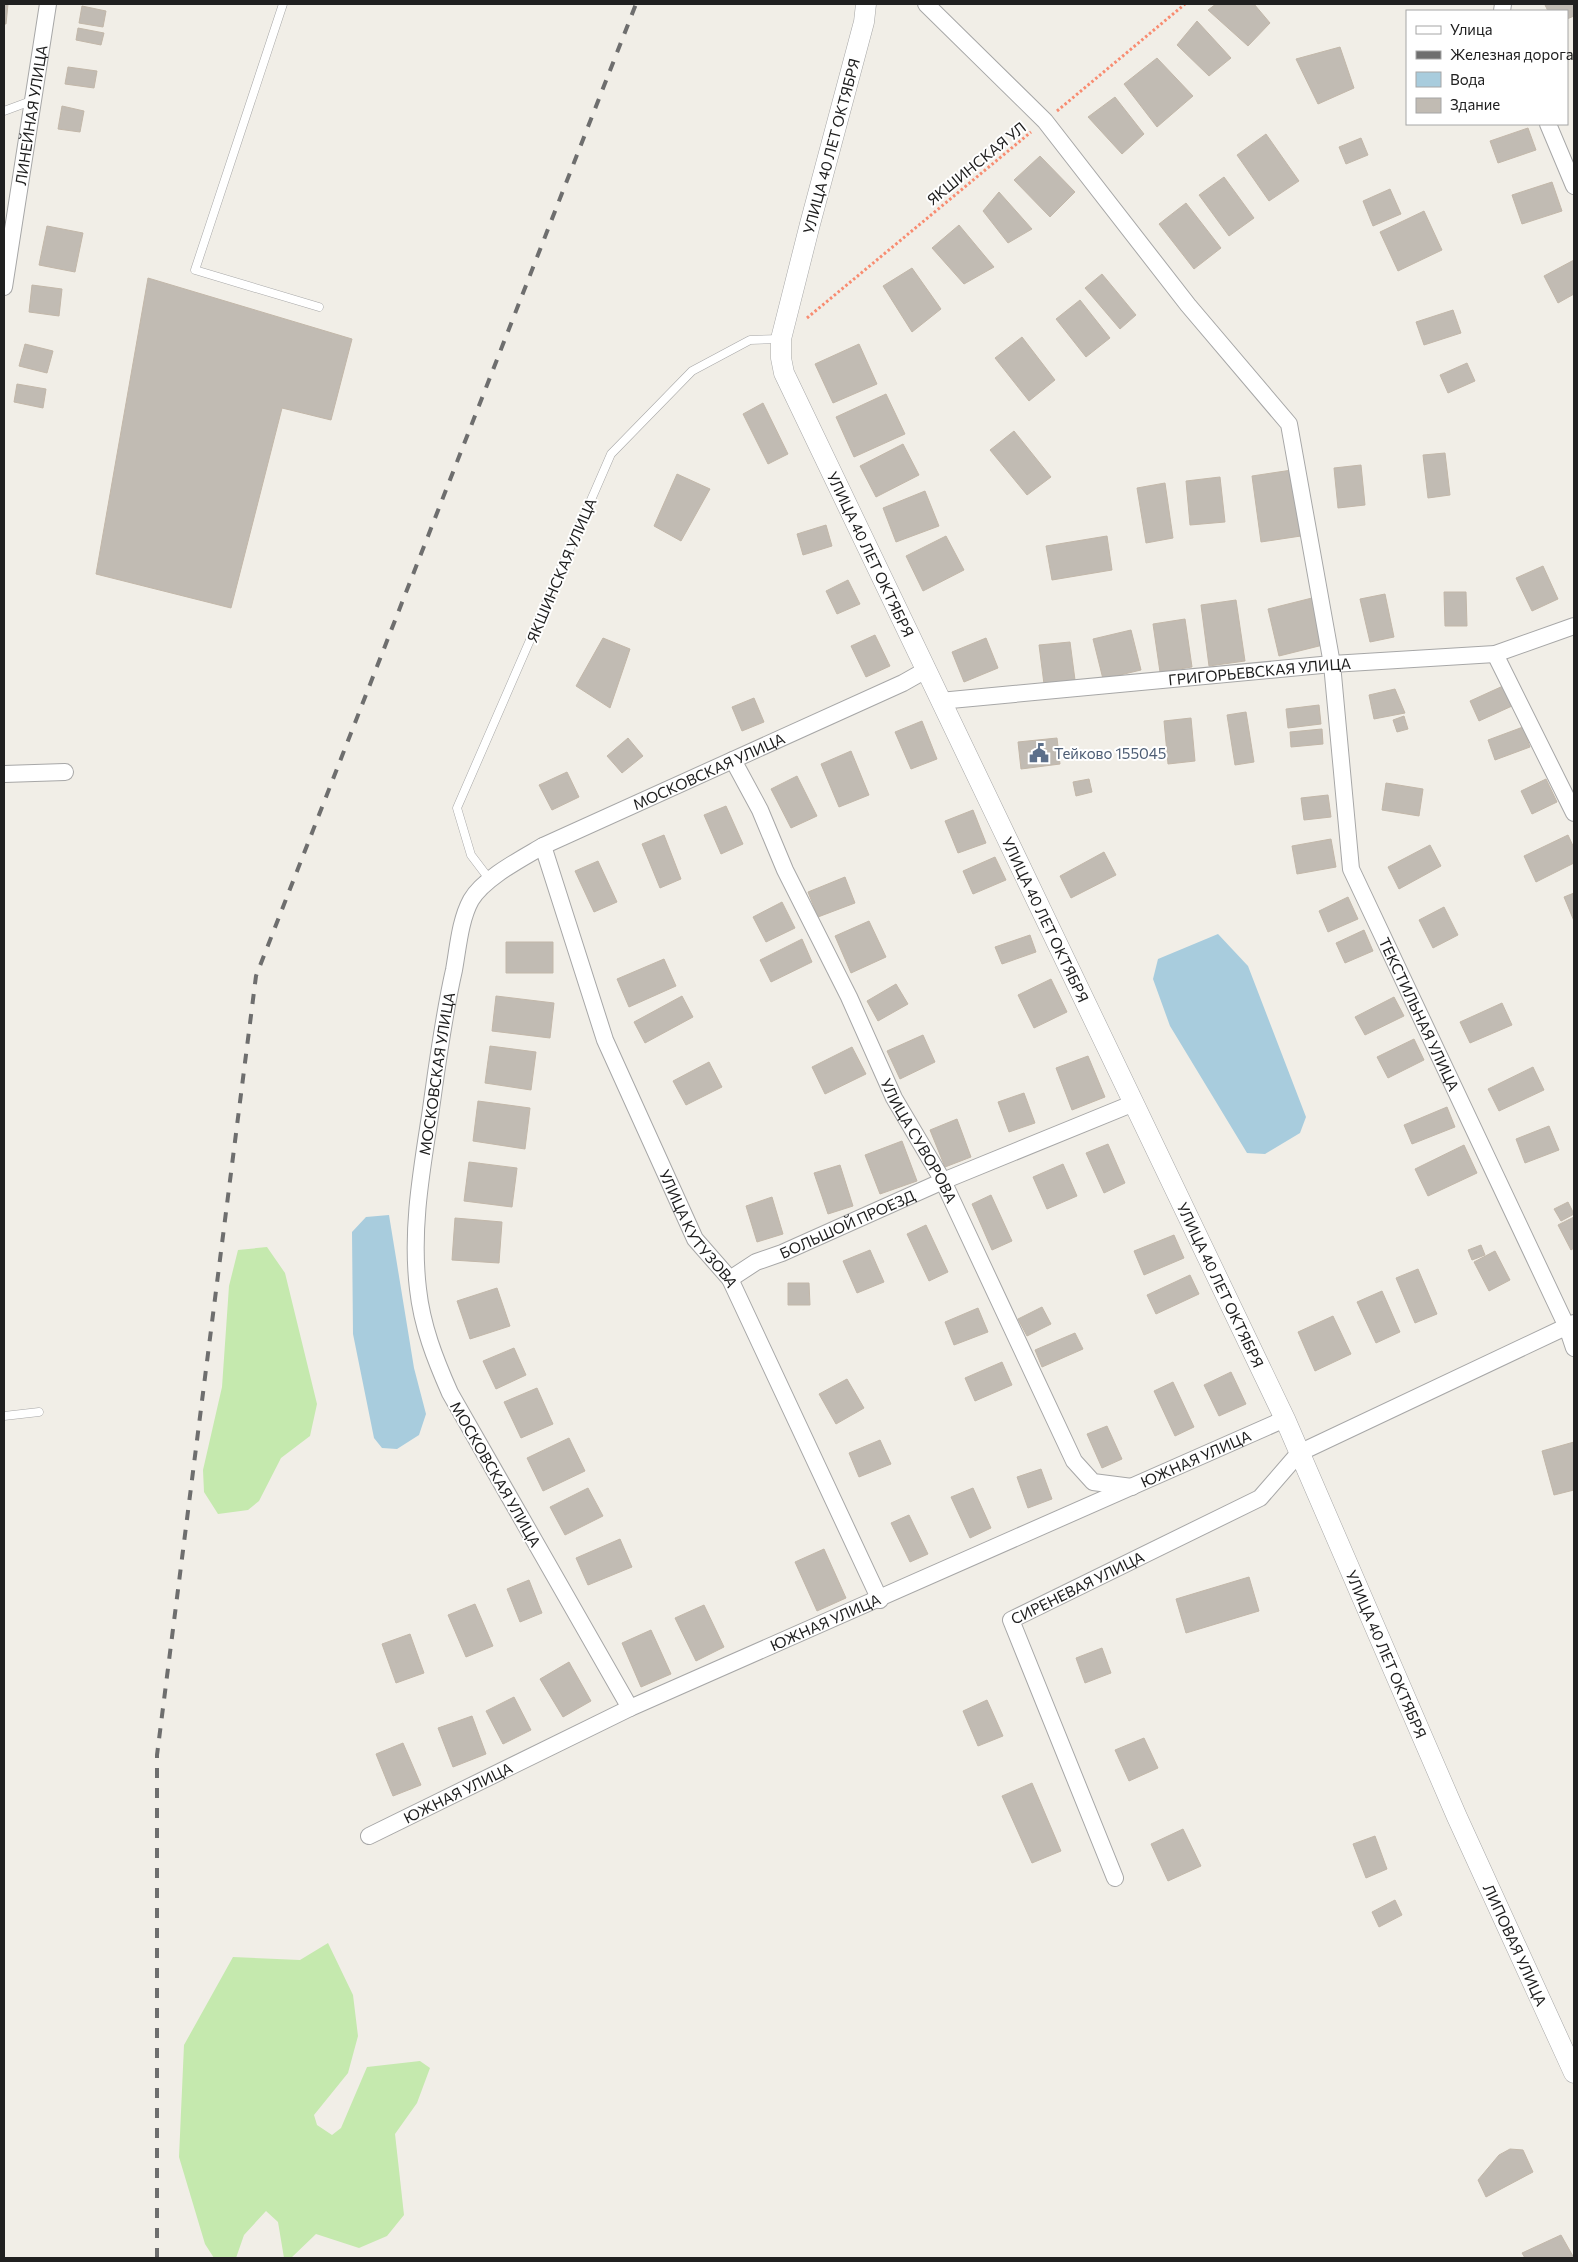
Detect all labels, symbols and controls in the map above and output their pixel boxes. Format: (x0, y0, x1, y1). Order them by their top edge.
legend (1406, 10, 1568, 125)
text: Улица (1450, 20, 1492, 38)
street label: ЛИНЕЙНАЯ УЛИЦА (11, 44, 51, 186)
text: Железная дорога (1450, 45, 1574, 63)
street label: УЛИЦА 40 ЛЕТ ОКТЯБРЯ (799, 56, 863, 236)
text: Вода (1450, 70, 1485, 88)
text: Здание (1450, 95, 1500, 113)
street label: ЯКШИНСКАЯ УЛ (923, 118, 1029, 208)
street label: УЛИЦА 40 ЛЕТ ОКТЯБРЯ (824, 469, 918, 640)
street label: ЯКШИНСКАЯ УЛИЦА (522, 495, 600, 645)
street label: ГРИГОРЬЕВСКАЯ УЛИЦА (1167, 654, 1352, 688)
street label: МОСКОВСКАЯ УЛИЦА (630, 729, 787, 813)
public building icon: Тейково 155045 (1028, 742, 1050, 764)
place label: Тейково 155045 (1054, 744, 1166, 762)
street label: УЛИЦА 40 ЛЕТ ОКТЯБРЯ (998, 834, 1093, 1005)
street label: ТЕКСТИЛЬНАЯ УЛИЦА (1375, 934, 1463, 1094)
street label: МОСКОВСКАЯ УЛИЦА (415, 990, 458, 1156)
street label: УЛИЦА СУВОРОВА (877, 1075, 961, 1206)
street label: УЛИЦА КУТУЗОВА (656, 1166, 742, 1290)
street label: БОЛЬШОЙ ПРОЕЗД (777, 1186, 918, 1262)
street label: УЛИЦА 40 ЛЕТ ОКТЯБРЯ (1173, 1199, 1268, 1370)
street label: МОСКОВСКАЯ УЛИЦА (447, 1398, 545, 1550)
street label: ЮЖНАЯ УЛИЦА (1138, 1426, 1254, 1491)
street label: СИРЕНЕВАЯ УЛИЦА (1008, 1547, 1147, 1628)
street label: УЛИЦА 40 ЛЕТ ОКТЯБРЯ (1342, 1567, 1431, 1741)
street label: ЮЖНАЯ УЛИЦА (767, 1590, 883, 1654)
street label: ЮЖНАЯ УЛИЦА (401, 1758, 515, 1827)
street label: ЛИПОВАЯ УЛИЦА (1480, 1881, 1551, 2009)

